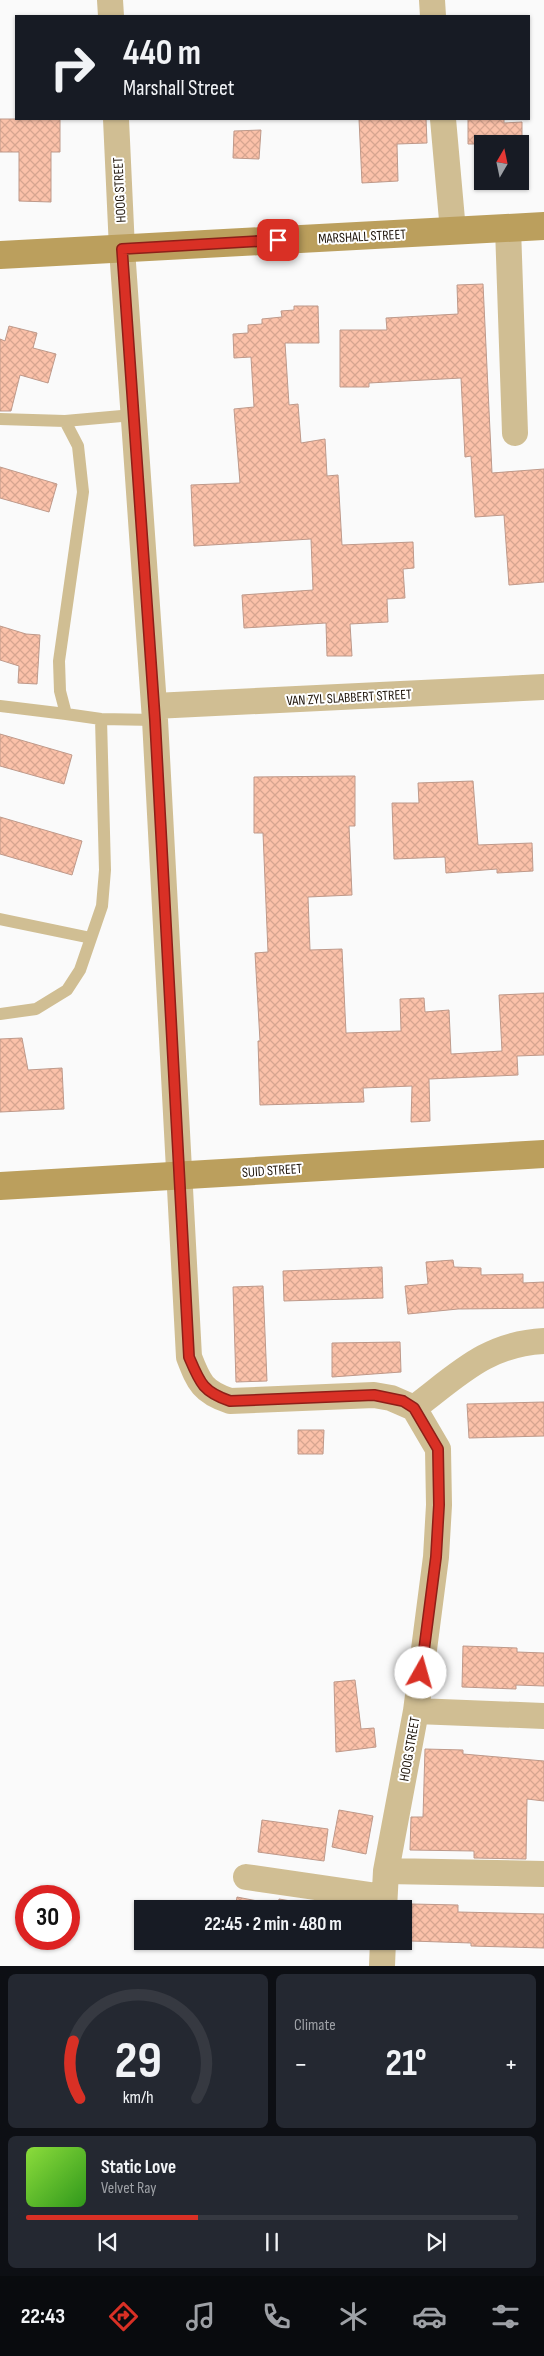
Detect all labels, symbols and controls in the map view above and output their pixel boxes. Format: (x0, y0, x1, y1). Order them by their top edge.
text: 440 m (123, 32, 201, 75)
icon: right (40, 35, 105, 100)
text: Marshall Street (123, 75, 234, 102)
north arrow (474, 135, 529, 190)
map controls (474, 135, 529, 190)
street label: HOOG STREET (109, 157, 130, 223)
pin (257, 219, 299, 261)
icon: arrive (264, 226, 292, 254)
street label: MARSHALL STREET (318, 226, 407, 247)
street label: VAN ZYL SLABBERT STREET (286, 686, 412, 709)
street label: SUID STREET (241, 1160, 303, 1181)
position arrow (394, 1646, 446, 1698)
street label: HOOG STREET (395, 1715, 424, 1783)
speed limit sign: 30 (15, 1885, 80, 1950)
text: 22:45 · 2 min · 480 m (204, 1913, 342, 1936)
text: Climate (294, 2016, 336, 2035)
text: 29 (114, 2030, 162, 2093)
text: 21° (385, 2041, 427, 2086)
text: − (294, 2048, 308, 2081)
text: + (504, 2048, 518, 2081)
text: km/h (123, 2087, 153, 2108)
text: Static Love (101, 2156, 176, 2179)
text: Velvet Ray (101, 2179, 156, 2198)
icon: previous (94, 2228, 122, 2256)
icon: pause (258, 2228, 286, 2256)
icon: next (422, 2228, 450, 2256)
icon: directions (106, 2299, 141, 2334)
icon: music (183, 2299, 218, 2334)
icon: phone (259, 2299, 294, 2334)
icon: climate (336, 2299, 371, 2334)
icon: car (412, 2299, 447, 2334)
icon: filters (488, 2299, 523, 2334)
text: 22:43 (21, 2303, 65, 2330)

